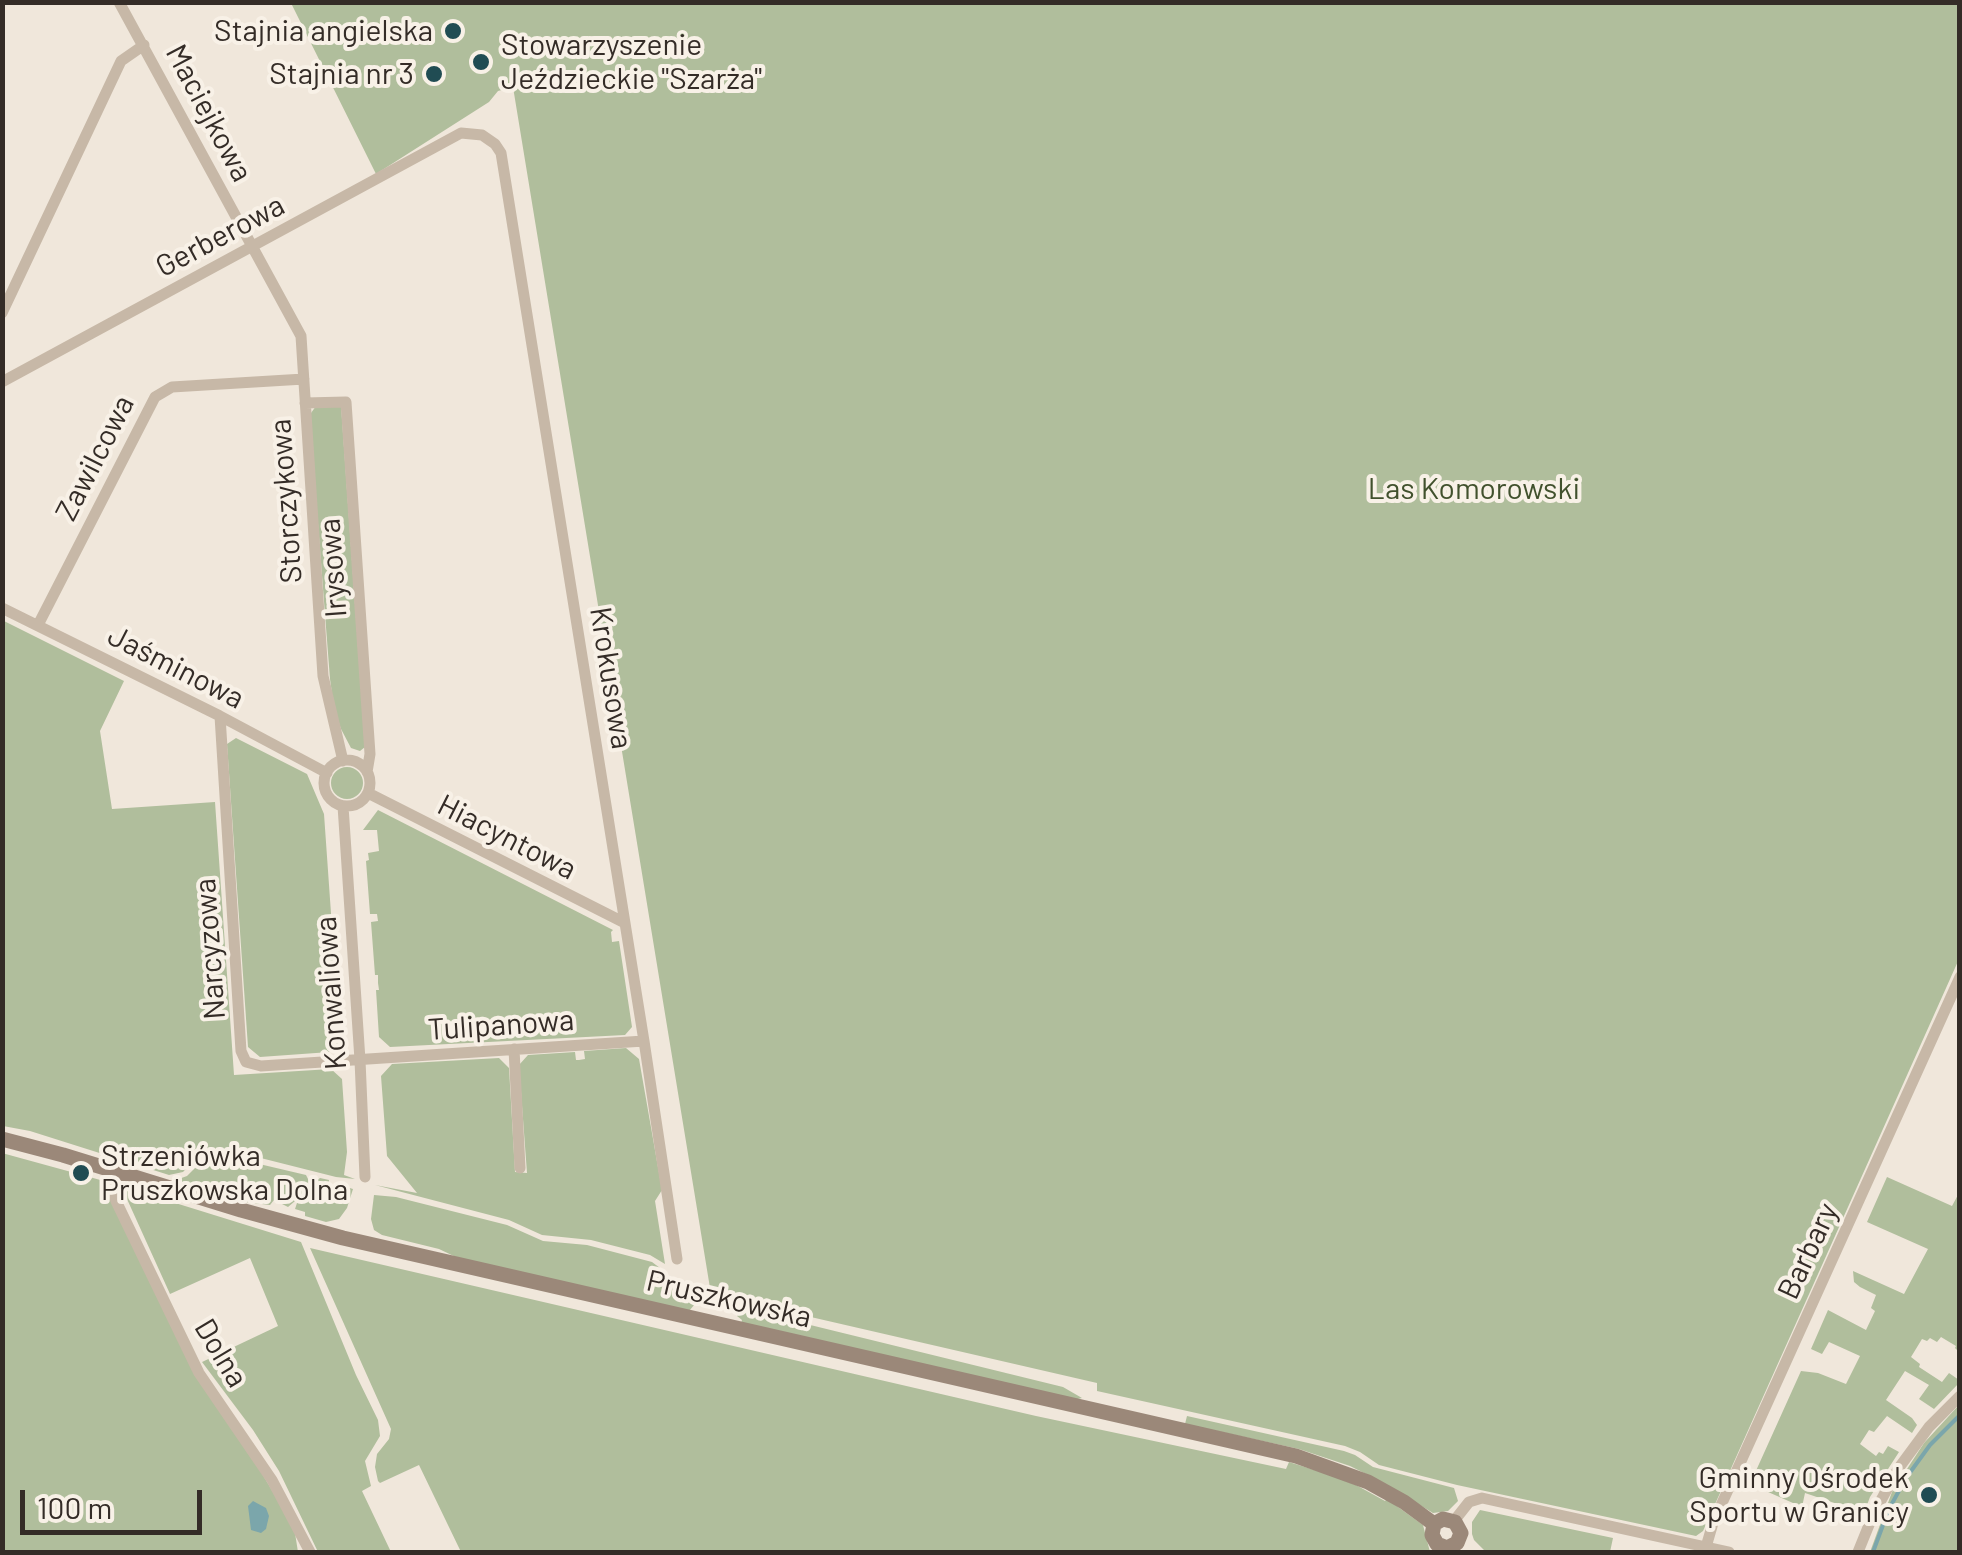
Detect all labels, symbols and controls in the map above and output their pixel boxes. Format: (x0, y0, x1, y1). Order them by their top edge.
place label: Stajnia angielska (214, 13, 433, 49)
marker: Stajnia angielska (442, 20, 464, 42)
place label: Stowarzyszenie Jeździeckie "Szarża" (501, 27, 762, 98)
street label: Maciejkowa (158, 38, 260, 188)
marker: Stowarzyszenie Jeździeckie "Szarża" (470, 51, 492, 73)
place label: Stajnia nr 3 (269, 56, 414, 92)
marker: Stajnia nr 3 (423, 63, 445, 85)
street label: Gerberowa (149, 187, 291, 285)
street label: Zawilcowa (48, 389, 142, 527)
street label: Storczykowa (262, 418, 310, 584)
park label: Las Komorowski (1368, 471, 1580, 507)
street label: Irysowa (312, 517, 354, 619)
street label: Krokusowa (582, 604, 640, 752)
street label: Jaśminowa (102, 617, 250, 717)
street label: Hiacyntowa (432, 787, 582, 887)
street label: Narcyzowa (187, 877, 233, 1021)
street label: Konwaliowa (308, 915, 354, 1071)
street label: Tulipanowa (427, 1002, 575, 1048)
place label: Strzeniówka Pruszkowska Dolna (101, 1138, 348, 1208)
marker: Strzeniówka Pruszkowska Dolna (70, 1162, 92, 1184)
street label: Barbary (1770, 1197, 1846, 1305)
street label: Pruszkowska (643, 1263, 815, 1335)
street label: Dolna (187, 1312, 255, 1394)
place label: Gminny Ośrodek Sportu w Granicy (1689, 1460, 1909, 1530)
scale bar (25, 1470, 208, 1532)
marker: Gminny Ośrodek Sportu w Granicy (1918, 1484, 1940, 1506)
text: 100 m (37, 1489, 112, 1525)

